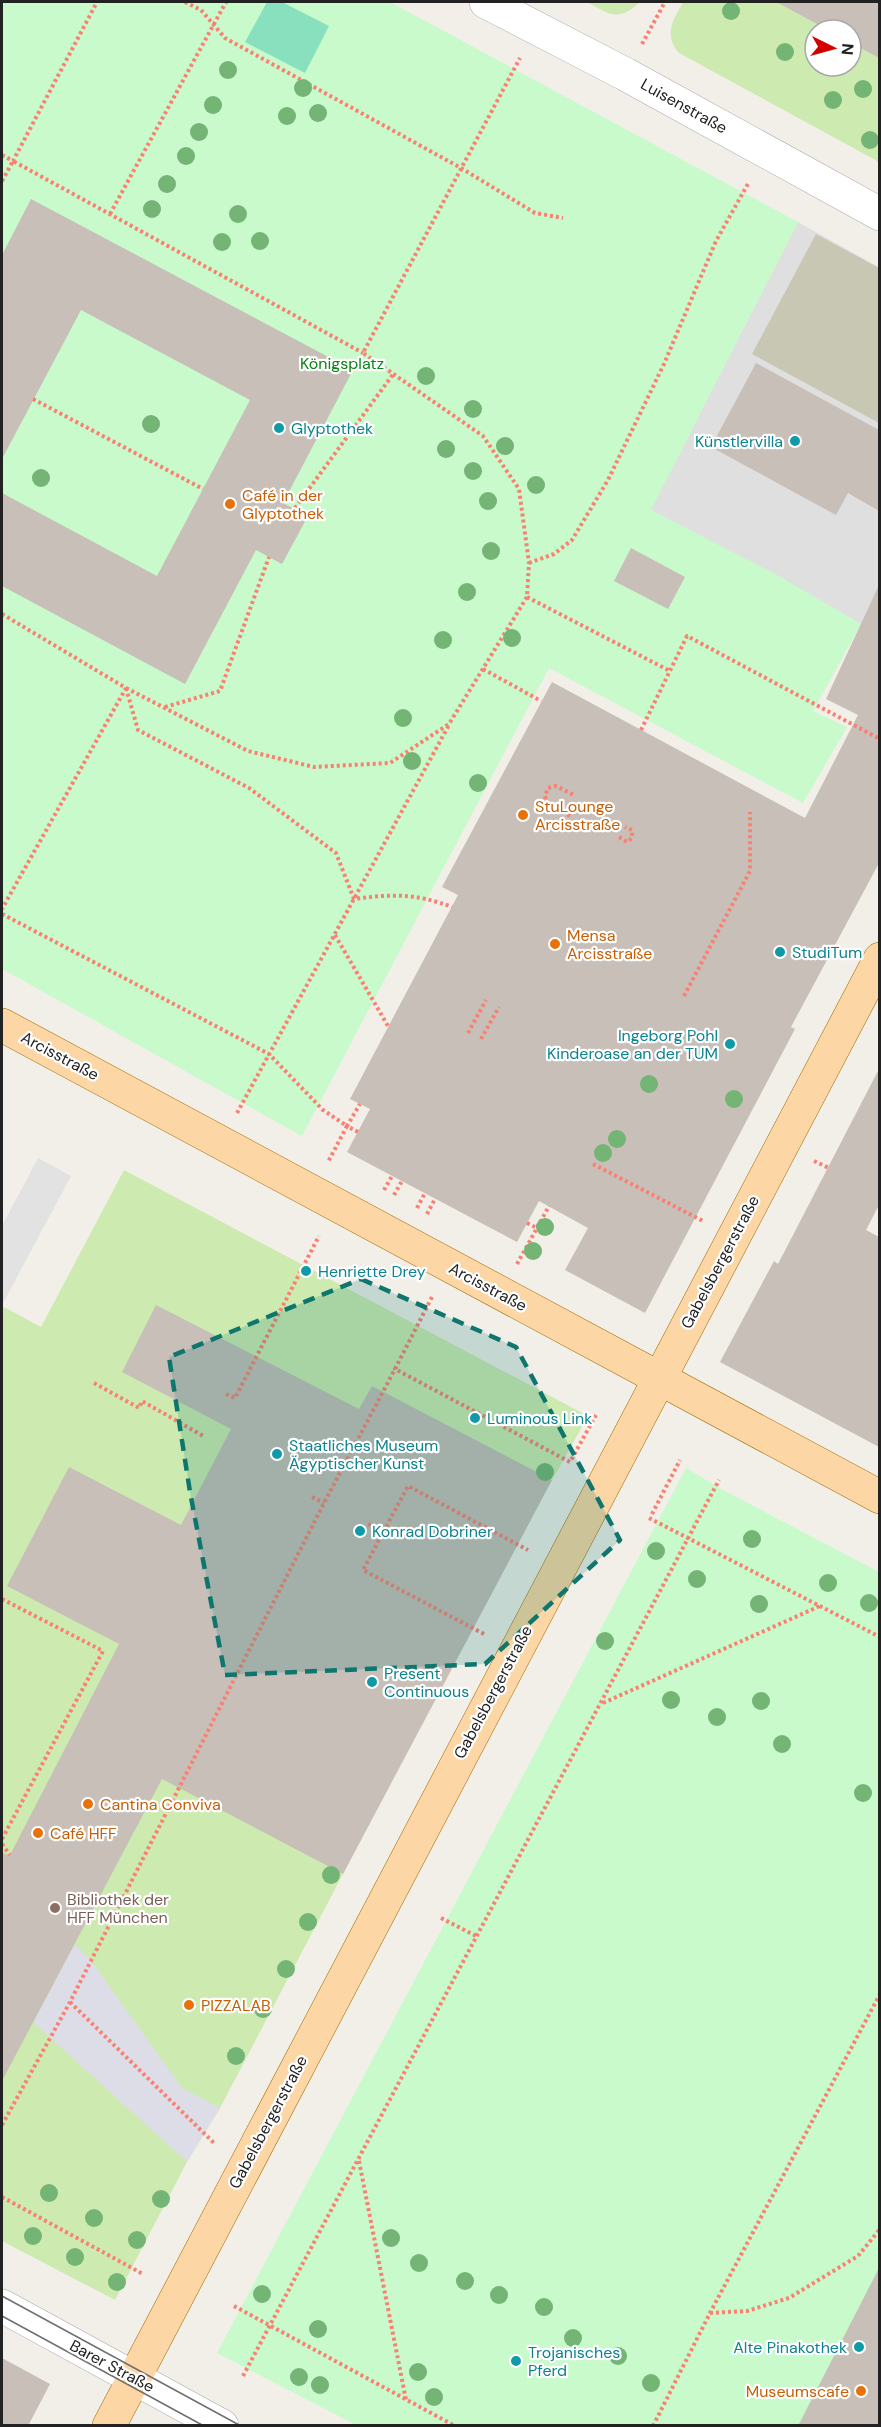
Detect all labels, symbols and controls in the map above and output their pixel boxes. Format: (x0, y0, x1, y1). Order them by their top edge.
north arrow (803, 18, 863, 78)
text: N (836, 43, 858, 56)
street label: Luisenstraße (637, 74, 731, 138)
park label: Königsplatz (300, 353, 384, 374)
place label: Glyptothek (291, 418, 373, 439)
marker: Glyptothek (272, 421, 286, 435)
place label: Künstlervilla (695, 431, 783, 452)
marker: Künstlervilla (788, 434, 802, 448)
place label: Café in der Glyptothek (242, 485, 324, 524)
marker: Café in der Glyptothek (223, 497, 237, 511)
place label: StuLounge Arcisstraße (535, 796, 620, 835)
marker: StuLounge Arcisstraße (516, 808, 530, 822)
place label: Mensa Arcisstraße (567, 925, 652, 964)
marker: Mensa Arcisstraße (548, 937, 562, 951)
place label: StudiTum (792, 942, 862, 963)
marker: StudiTum (773, 945, 787, 959)
place label: Ingeborg Pohl Kinderoase an der TUM (547, 1025, 718, 1064)
street label: Arcisstraße (17, 1027, 103, 1085)
marker: Ingeborg Pohl Kinderoase an der TUM (723, 1037, 737, 1051)
street label: Gabelsbergerstraße (676, 1192, 764, 1332)
street label: Arcisstraße (445, 1258, 531, 1316)
place label: Henriette Drey (318, 1261, 426, 1282)
marker: Henriette Drey (299, 1264, 313, 1278)
place label: Luminous Link (487, 1408, 592, 1429)
marker: Luminous Link (468, 1411, 482, 1425)
place label: Staatliches Museum Ägyptischer Kunst (289, 1435, 438, 1474)
marker: Staatliches Museum Ägyptischer Kunst (270, 1447, 284, 1461)
place label: Konrad Dobriner (372, 1521, 493, 1542)
marker: Konrad Dobriner (353, 1524, 367, 1538)
street label: Gabelsbergerstraße (449, 1622, 537, 1762)
place label: Present Continuous (384, 1663, 469, 1702)
marker: Present Continuous (365, 1675, 379, 1689)
place label: Cantina Conviva (100, 1794, 221, 1815)
marker: Cantina Conviva (81, 1797, 95, 1811)
place label: Café HFF (50, 1823, 117, 1844)
marker: Café HFF (31, 1826, 45, 1840)
place label: Bibliothek der HFF München (67, 1889, 169, 1928)
marker: Bibliothek der HFF München (48, 1901, 62, 1915)
place label: PIZZALAB (201, 1995, 271, 2016)
marker: PIZZALAB (182, 1998, 196, 2012)
street label: Gabelsbergerstraße (224, 2052, 312, 2192)
street label: Barer Straße (66, 2335, 158, 2397)
place label: Alte Pinakothek (733, 2337, 847, 2358)
marker: Alte Pinakothek (852, 2340, 866, 2354)
place label: Trojanisches Pferd (528, 2342, 620, 2381)
marker: Trojanisches Pferd (509, 2354, 523, 2368)
place label: Museumscafe (746, 2381, 849, 2402)
marker: Museumscafe (854, 2384, 868, 2398)

